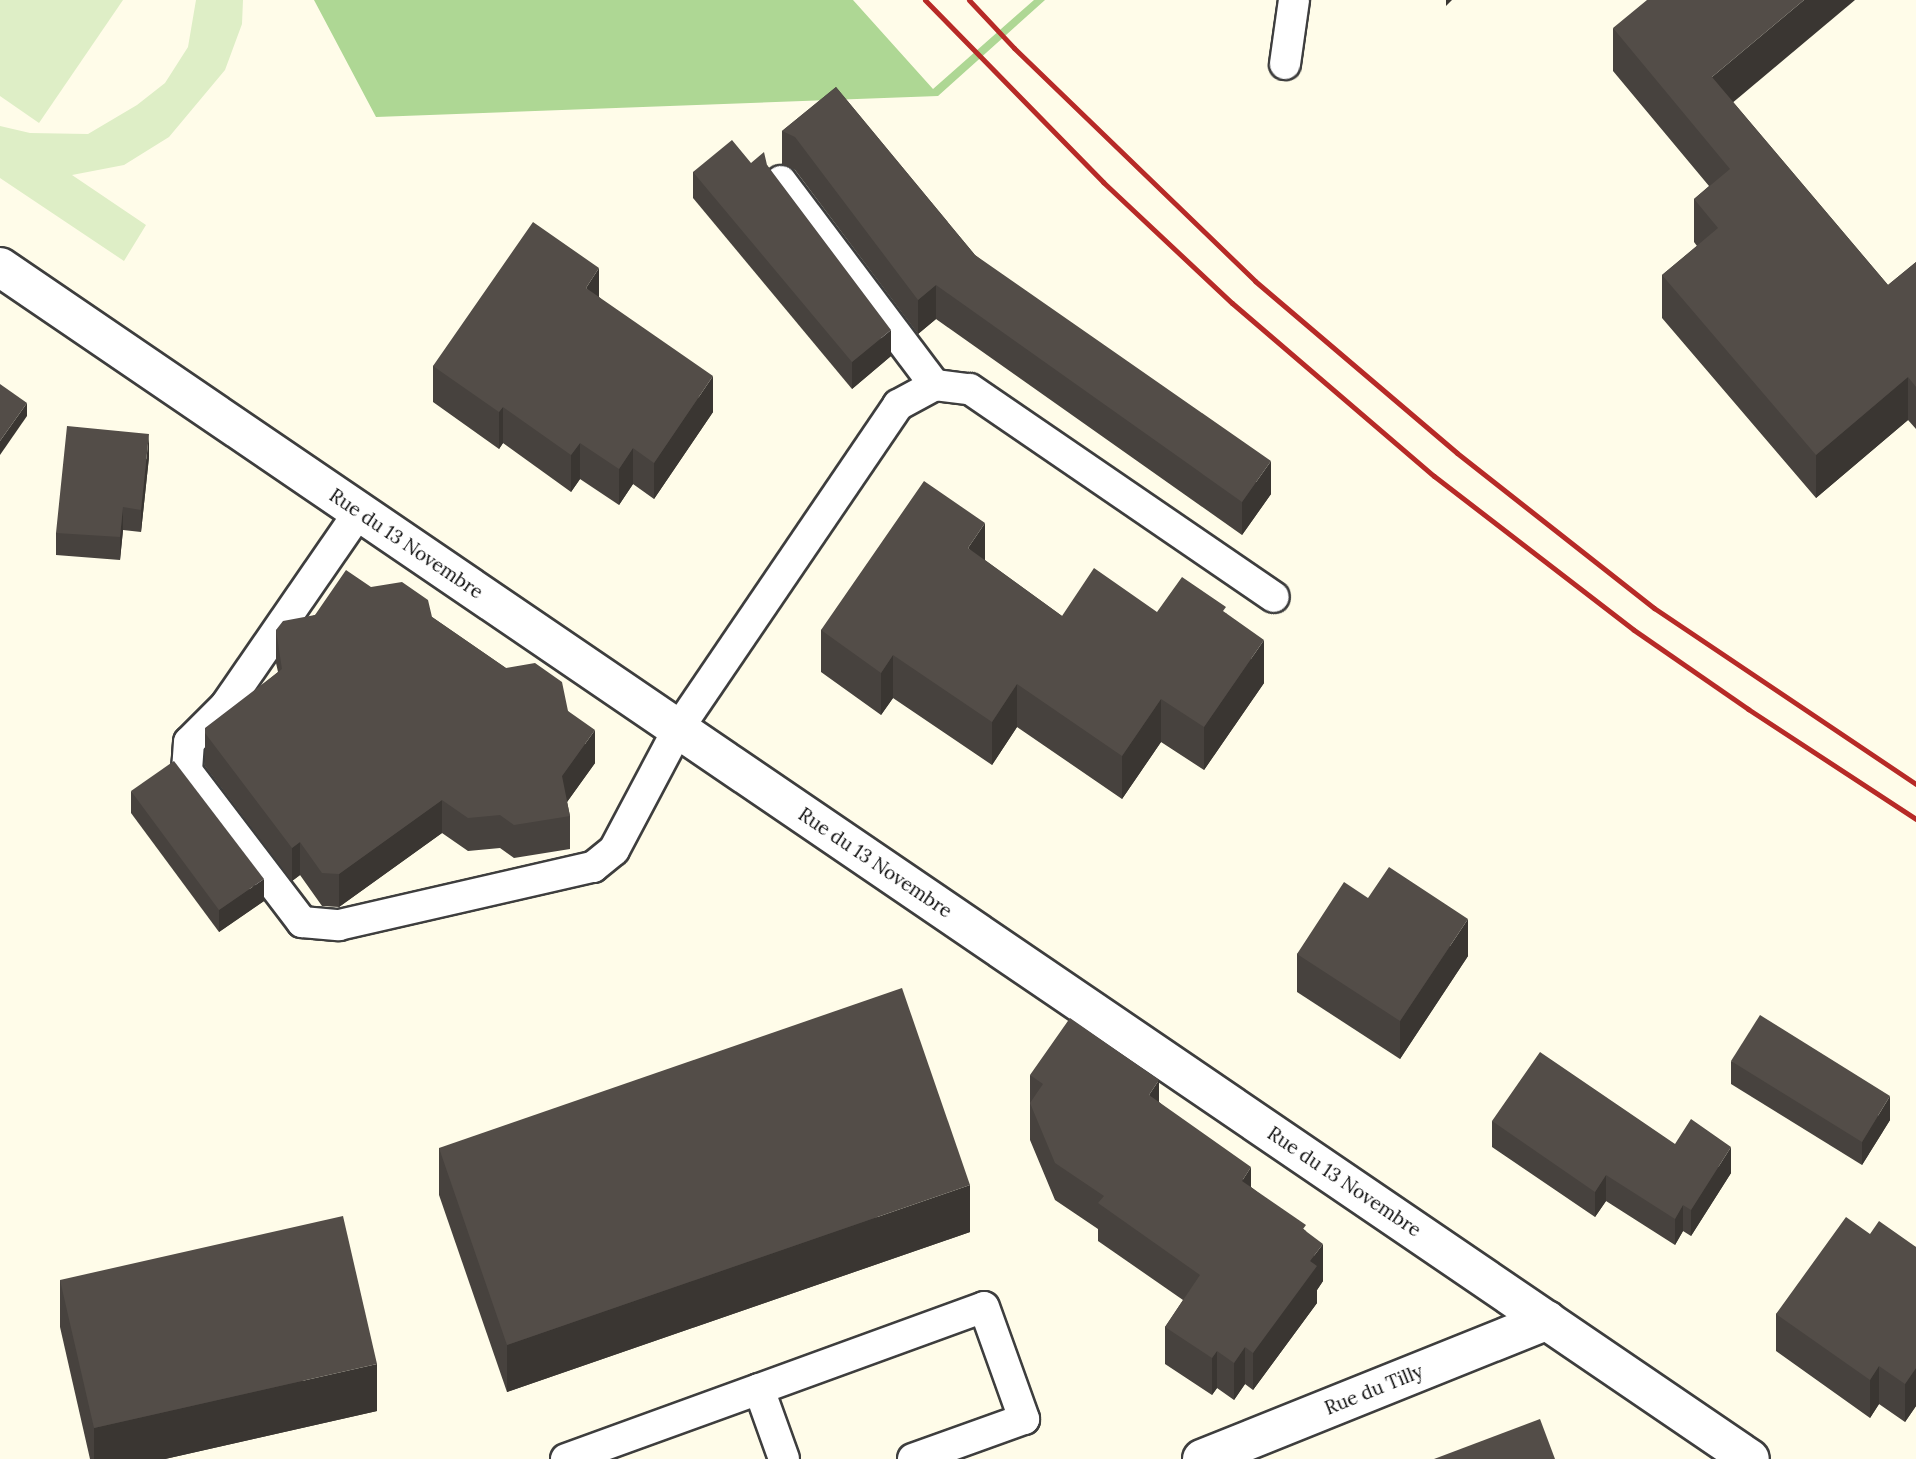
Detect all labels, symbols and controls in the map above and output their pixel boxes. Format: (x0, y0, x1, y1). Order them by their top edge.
street label: Rue du 13 Novembre (325, 484, 487, 604)
street label: Rue du 13 Novembre (794, 803, 956, 923)
street label: Rue du 13 Novembre (1263, 1122, 1425, 1242)
street label: Rue du Tilly (1321, 1360, 1427, 1420)

